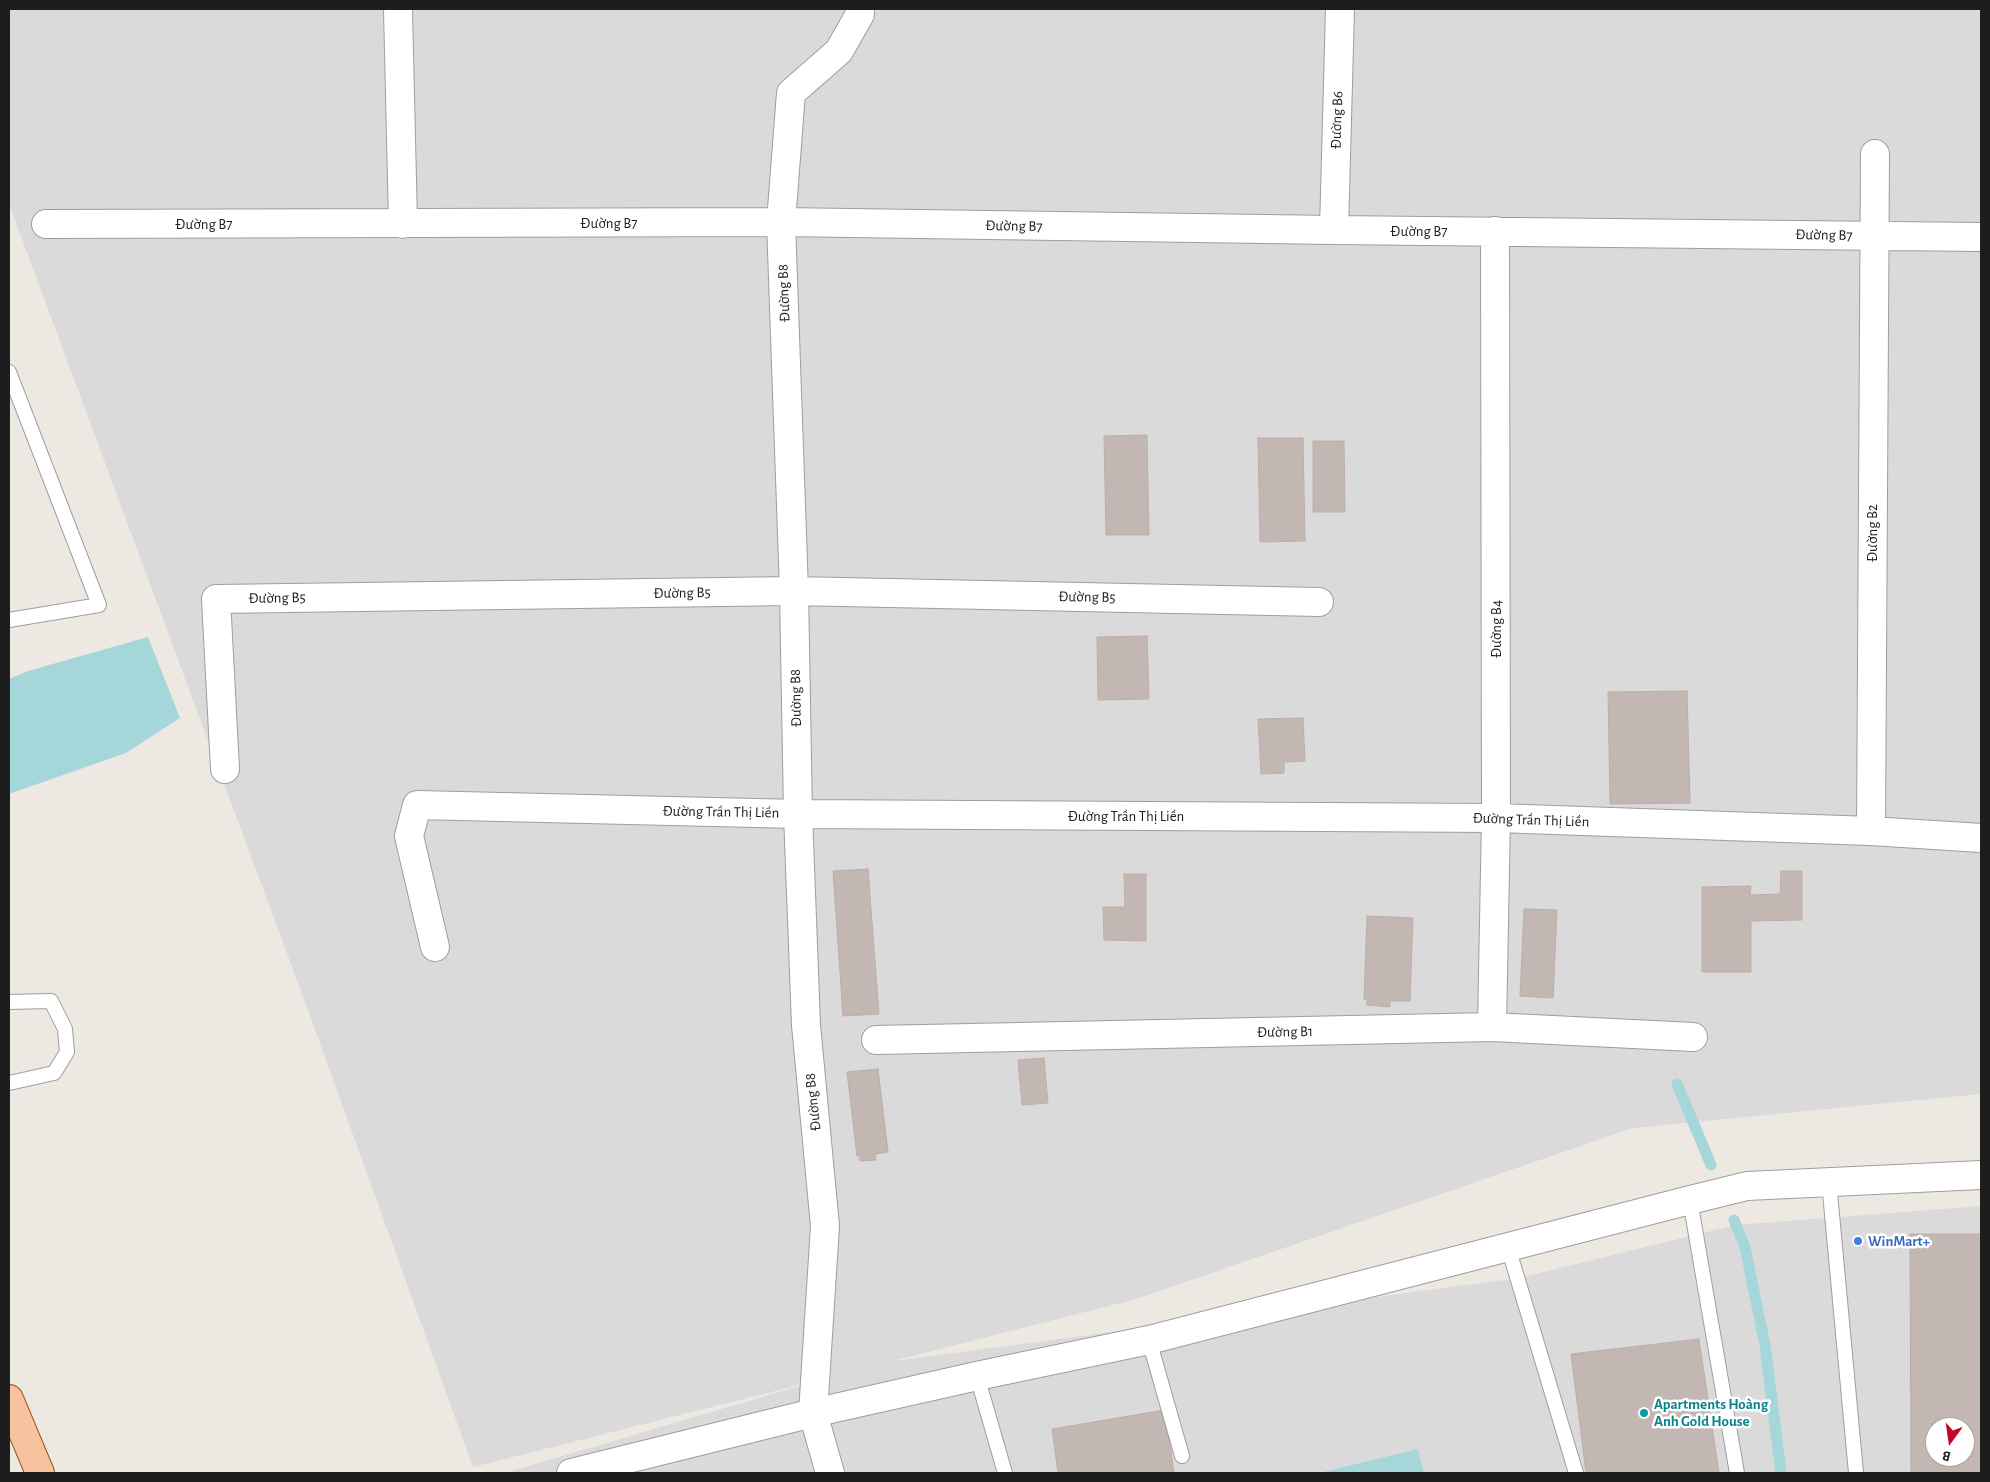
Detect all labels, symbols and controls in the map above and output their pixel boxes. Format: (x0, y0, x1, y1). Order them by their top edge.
street label: Đường B6 (1327, 91, 1347, 149)
street label: Đường B7 (580, 214, 638, 232)
street label: Đường B7 (175, 215, 233, 233)
street label: Đường B7 (985, 217, 1043, 235)
street label: Đường B7 (1390, 222, 1448, 240)
street label: Đường B7 (1795, 226, 1853, 244)
street label: Đường B8 (774, 264, 794, 322)
street label: Đường B2 (1863, 504, 1881, 562)
street label: Đường B5 (653, 584, 711, 602)
street label: Đường B5 (1058, 588, 1116, 606)
street label: Đường B5 (248, 589, 306, 607)
street label: Đường B4 (1487, 600, 1505, 658)
street label: Đường B8 (786, 669, 806, 727)
street label: Đường Trần Thị Liền (663, 802, 779, 822)
street label: Đường Trần Thị Liền (1068, 807, 1184, 825)
street label: Đường Trần Thị Liền (1472, 809, 1590, 831)
street label: Đường B1 (1257, 1023, 1313, 1041)
street label: Đường B8 (801, 1072, 825, 1132)
place label: WinMart+ (1868, 1232, 1930, 1250)
marker: WinMart+ (1852, 1235, 1864, 1247)
place label: Apartments Hoàng Anh Gold House (1654, 1395, 1768, 1430)
marker: Apartments Hoàng Anh Gold House (1638, 1407, 1650, 1419)
north arrow (1925, 1417, 1975, 1467)
text: B (1941, 1448, 1952, 1463)

